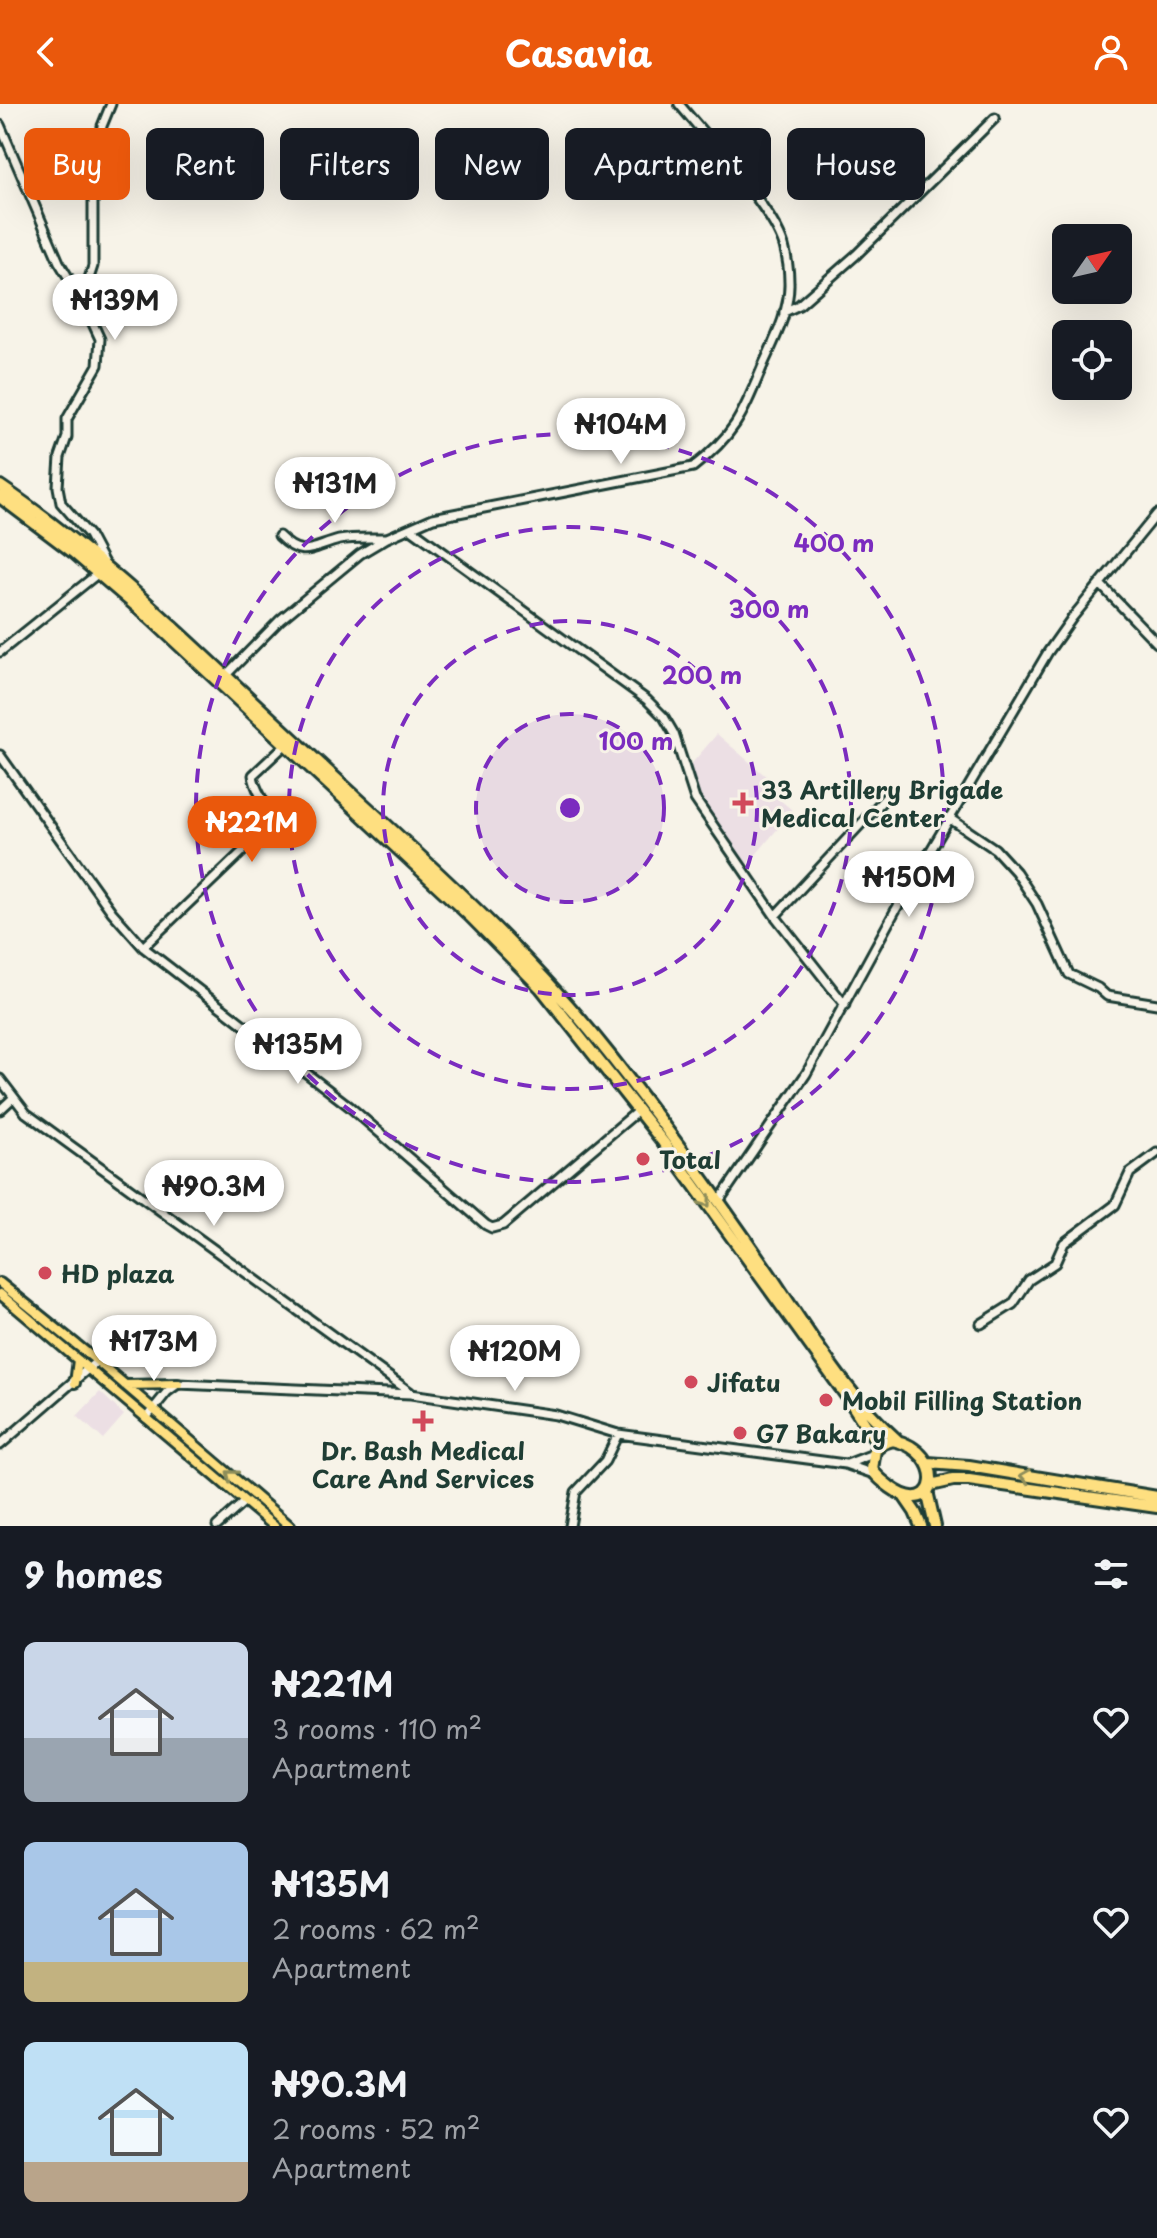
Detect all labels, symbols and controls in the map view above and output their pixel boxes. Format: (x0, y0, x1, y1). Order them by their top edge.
text: Casavia (505, 25, 652, 79)
icon: back (24, 30, 68, 74)
icon: person (1089, 30, 1133, 74)
chip: Buy (24, 128, 130, 200)
chip: Rent (146, 128, 264, 200)
chip: Filters (280, 128, 419, 200)
chip: New (435, 128, 549, 200)
chip: Apartment (565, 128, 771, 200)
chip: House (787, 128, 925, 200)
north arrow (1052, 224, 1132, 304)
map controls (1052, 224, 1132, 400)
pin: ₦139M (59, 274, 171, 342)
text: ₦139M (70, 280, 160, 319)
button: locate (1052, 320, 1132, 400)
pin: ₦104M (565, 398, 677, 466)
text: ₦104M (574, 404, 668, 443)
pin: ₦131M (279, 457, 391, 525)
text: ₦131M (293, 463, 377, 502)
text: 400 m (793, 524, 875, 560)
text: 300 m (728, 590, 810, 626)
text: 200 m (662, 656, 742, 692)
text: 100 m (599, 722, 673, 758)
place label: 33 Artillery Brigade Medical Center (761, 771, 1003, 835)
marker: 33 Artillery Brigade Medical Center (732, 792, 754, 814)
centre of rings (556, 794, 584, 822)
pin: ₦221M (196, 796, 308, 864)
text: ₦221M (206, 802, 298, 841)
pin: ₦150M (853, 851, 965, 919)
text: ₦150M (862, 857, 956, 896)
pin: ₦135M (242, 1018, 354, 1086)
text: ₦135M (253, 1024, 343, 1063)
place label: Total (659, 1141, 721, 1177)
marker: Total (634, 1150, 652, 1168)
pin: ₦90.3M (149, 1160, 279, 1228)
text: ₦90.3M (162, 1166, 266, 1205)
one-way arrow (696, 1194, 711, 1208)
place label: HD plaza (61, 1255, 175, 1291)
marker: HD plaza (36, 1264, 54, 1282)
pin: ₦173M (98, 1315, 210, 1383)
text: ₦173M (110, 1321, 198, 1360)
pin: ₦120M (459, 1325, 571, 1393)
text: ₦120M (468, 1331, 562, 1370)
place label: Jifatu (707, 1364, 781, 1400)
marker: Jifatu (682, 1373, 700, 1391)
place label: Mobil Filling Station (842, 1382, 1082, 1418)
marker: Mobil Filling Station (817, 1391, 835, 1409)
marker: Dr. Bash Medical Care And Services (412, 1410, 434, 1432)
place label: G7 Bakary (756, 1415, 886, 1451)
marker: G7 Bakary (731, 1424, 749, 1442)
place label: Dr. Bash Medical Care And Services (312, 1432, 534, 1496)
one-way arrow (1018, 1468, 1031, 1485)
one-way arrow (226, 1470, 240, 1485)
text: 9 homes (24, 1548, 163, 1600)
icon: filters (1089, 1552, 1133, 1596)
text: ₦221M (272, 1657, 394, 1709)
icon: home (88, 1674, 184, 1770)
icon: heart (1089, 1700, 1133, 1744)
text: 3 rooms · 110 m² (272, 1709, 482, 1748)
text: Apartment (272, 1748, 411, 1787)
text: ₦135M (272, 1857, 390, 1909)
icon: home (88, 1874, 184, 1970)
icon: heart (1089, 1900, 1133, 1944)
text: 2 rooms · 62 m² (272, 1909, 480, 1948)
text: Apartment (272, 1948, 411, 1987)
text: ₦90.3M (272, 2057, 408, 2109)
icon: home (88, 2074, 184, 2170)
icon: heart (1089, 2100, 1133, 2144)
text: 2 rooms · 52 m² (272, 2109, 480, 2148)
text: Apartment (272, 2148, 411, 2187)

